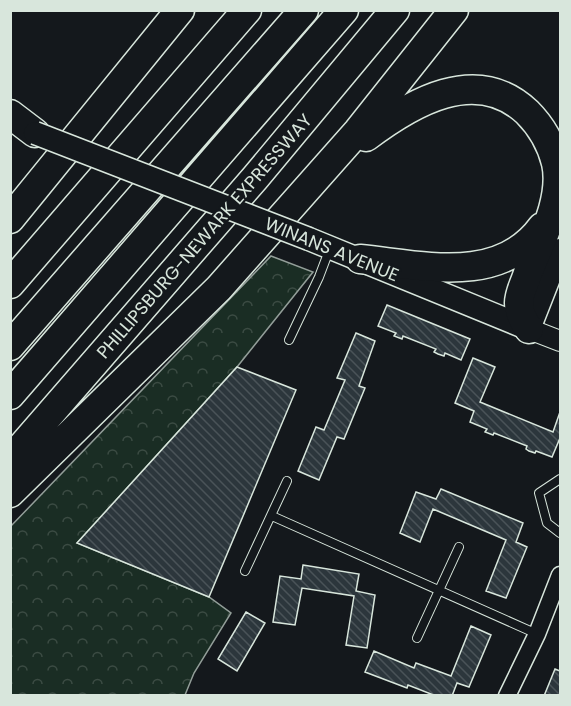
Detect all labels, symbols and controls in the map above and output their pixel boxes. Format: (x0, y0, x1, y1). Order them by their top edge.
street label: PHILLIPSBURG-NEWARK EXPRESSWAY (91, 108, 318, 364)
street label: WINANS AVENUE (261, 211, 403, 287)

